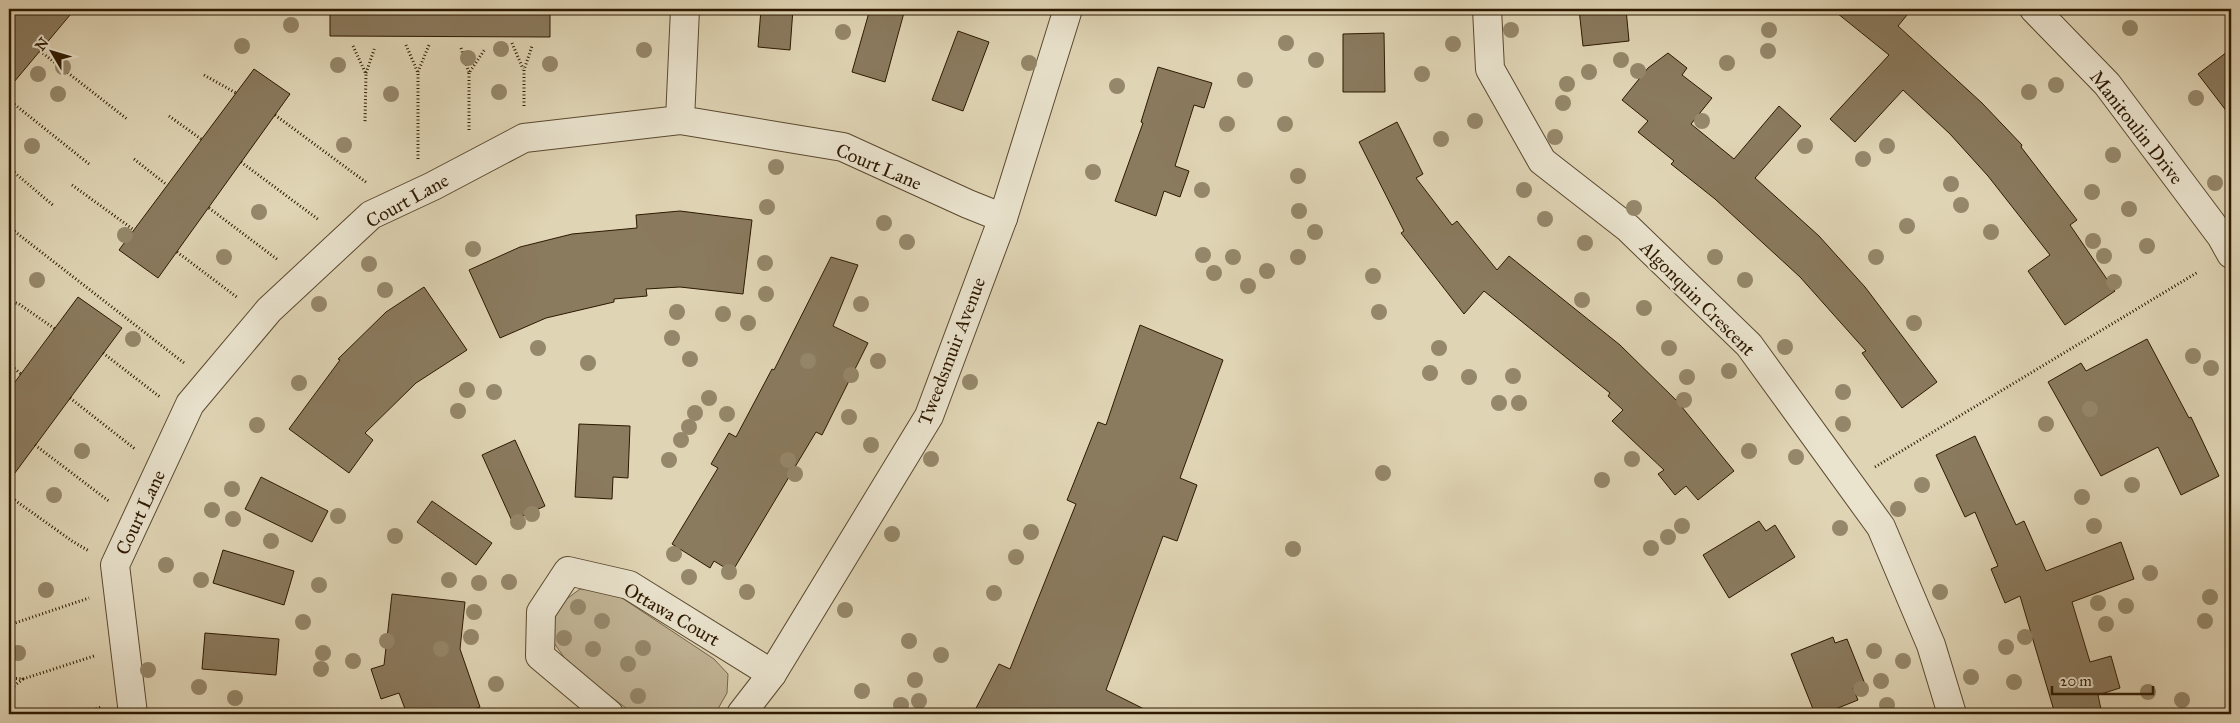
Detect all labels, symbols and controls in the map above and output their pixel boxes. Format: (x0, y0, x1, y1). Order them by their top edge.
north arrow (28, 28, 78, 78)
text: N (32, 34, 53, 54)
street label: Manitoulin Drive (2085, 66, 2188, 189)
street label: Court Lane (832, 138, 925, 195)
street label: Court Lane (362, 168, 453, 233)
street label: Algonquin Crescent (1634, 235, 1760, 362)
street label: Tweedsmuir Avenue (913, 274, 990, 428)
street label: Court Lane (111, 466, 170, 558)
street label: Ottawa Court (620, 578, 724, 651)
scale bar (2052, 663, 2154, 695)
text: 20 m (2060, 672, 2092, 690)

